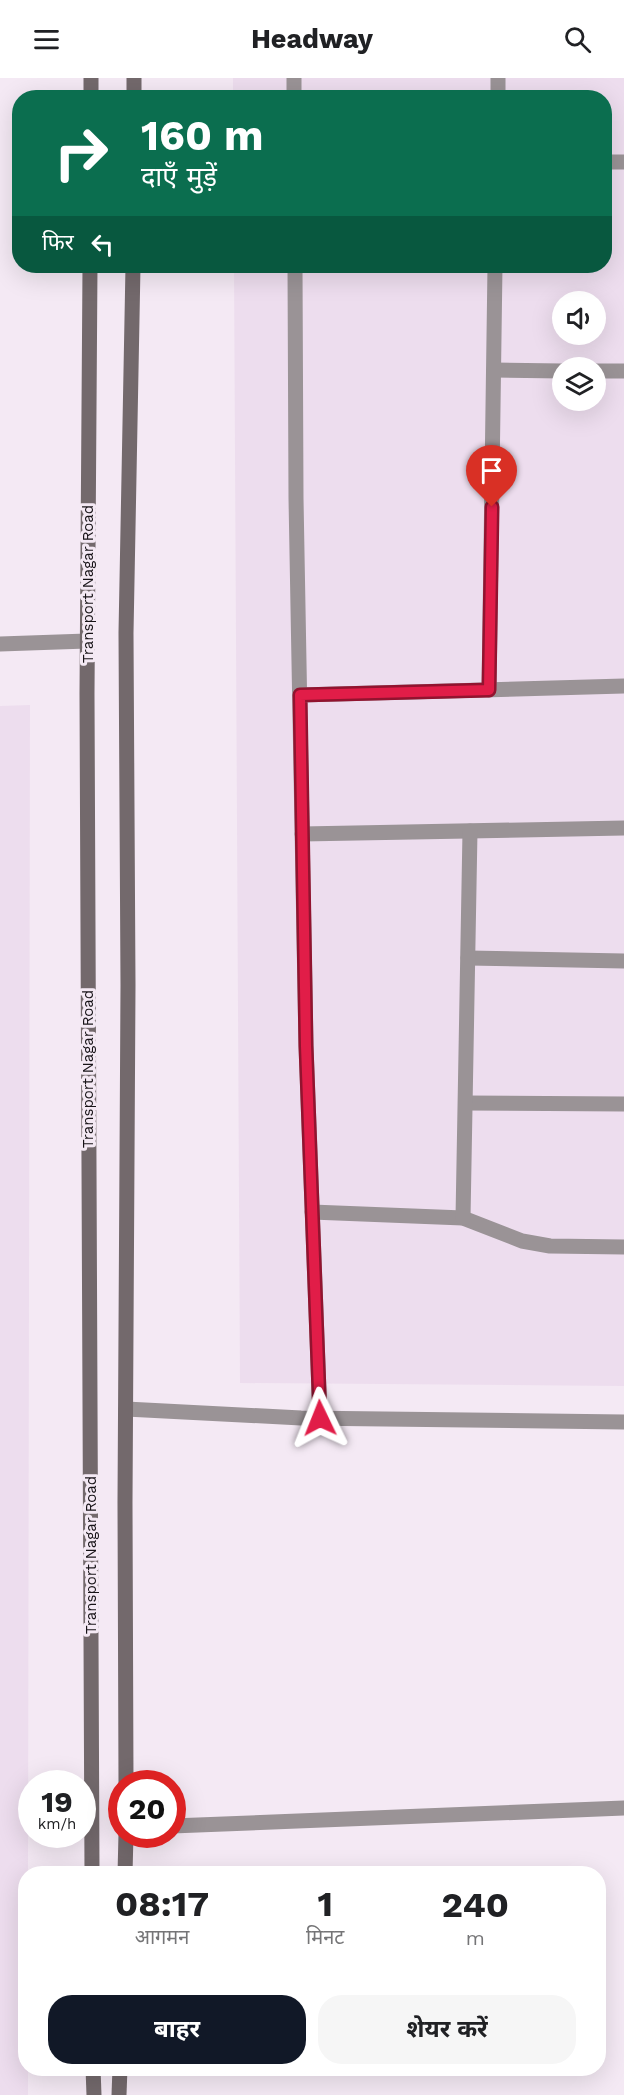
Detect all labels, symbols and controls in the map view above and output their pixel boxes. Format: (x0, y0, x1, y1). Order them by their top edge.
icon: menu (30, 23, 63, 56)
text: Headway (251, 23, 373, 55)
icon: search (561, 23, 594, 56)
text: 160 m (141, 111, 264, 160)
icon: right (42, 114, 120, 192)
text: दाएँ मुड़ें (141, 161, 217, 193)
icon: left (86, 228, 119, 261)
text: फिर (42, 230, 74, 255)
map controls (552, 291, 606, 411)
button: sound (552, 291, 606, 345)
button: layers (552, 357, 606, 411)
pin (466, 445, 517, 507)
icon: arrive (475, 454, 508, 487)
street label: Transport Nagar Road (79, 505, 97, 663)
street label: Transport Nagar Road (79, 990, 97, 1148)
position arrow (288, 1386, 352, 1450)
street label: Transport Nagar Road (82, 1476, 100, 1634)
speed limit sign: 20 (108, 1770, 186, 1848)
text: 19 (41, 1784, 73, 1819)
text: km/h (38, 1815, 76, 1833)
text: 08:17 (115, 1883, 209, 1925)
text: 1 (318, 1883, 333, 1925)
text: 240 (441, 1884, 509, 1926)
text: आगमन (135, 1925, 189, 1949)
text: मिनट (306, 1925, 344, 1949)
text: m (466, 1926, 485, 1950)
button: बाहर (48, 1995, 306, 2064)
button: शेयर करें (318, 1995, 576, 2064)

